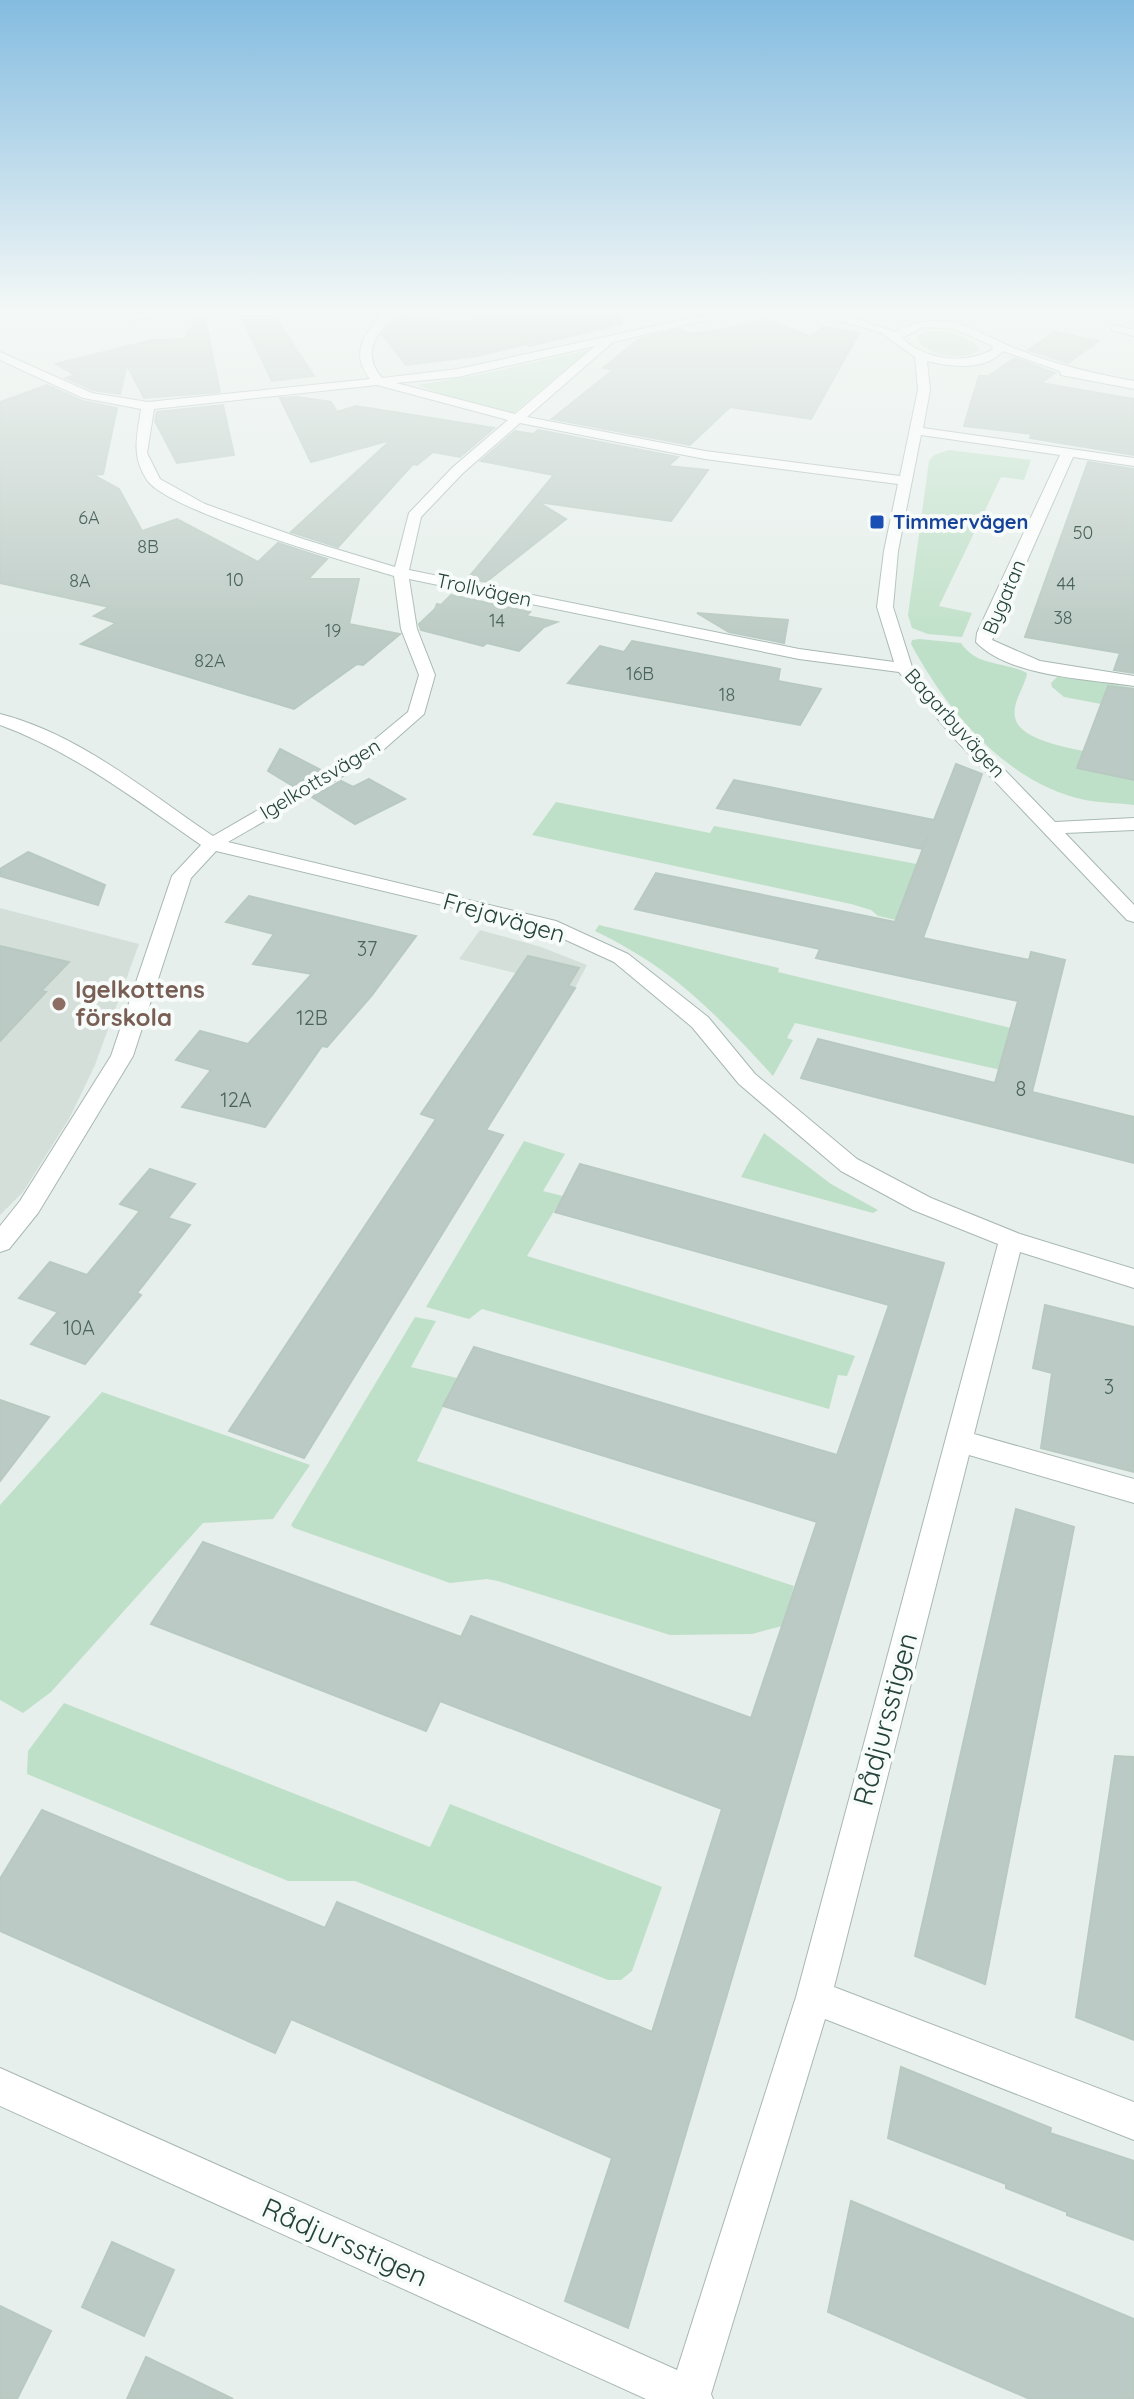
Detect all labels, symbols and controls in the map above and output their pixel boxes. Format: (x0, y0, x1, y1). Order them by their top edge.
house number: 6A (78, 506, 100, 529)
place label: Timmervägen (893, 509, 1028, 534)
marker: Timmervägen (868, 513, 886, 531)
house number: 50 (1073, 521, 1093, 544)
house number: 8B (137, 535, 159, 558)
street label: Bygatan (977, 556, 1030, 638)
street label: Trollvägen (434, 567, 534, 612)
house number: 10 (226, 568, 244, 591)
house number: 8A (69, 569, 91, 592)
house number: 44 (1057, 572, 1075, 595)
house number: 38 (1053, 606, 1073, 629)
house number: 14 (489, 609, 505, 632)
house number: 19 (325, 619, 341, 642)
house number: 82A (194, 649, 226, 672)
house number: 16B (626, 662, 654, 685)
street label: Bagarbyvägen (900, 663, 1011, 782)
house number: 18 (719, 683, 735, 706)
street label: Igelkottsvägen (255, 733, 385, 824)
street label: Frejavägen (440, 885, 569, 949)
house number: 37 (357, 936, 377, 961)
place label: Igelkottens förskola (75, 974, 205, 1032)
marker: Igelkottens förskola (50, 995, 68, 1013)
house number: 12B (296, 1005, 328, 1030)
house number: 8 (1016, 1076, 1026, 1101)
house number: 12A (220, 1087, 252, 1112)
house number: 10A (63, 1315, 95, 1340)
house number: 3 (1104, 1374, 1114, 1399)
street label: Rådjursstigen (845, 1628, 924, 1809)
street label: Rådjursstigen (257, 2189, 434, 2294)

